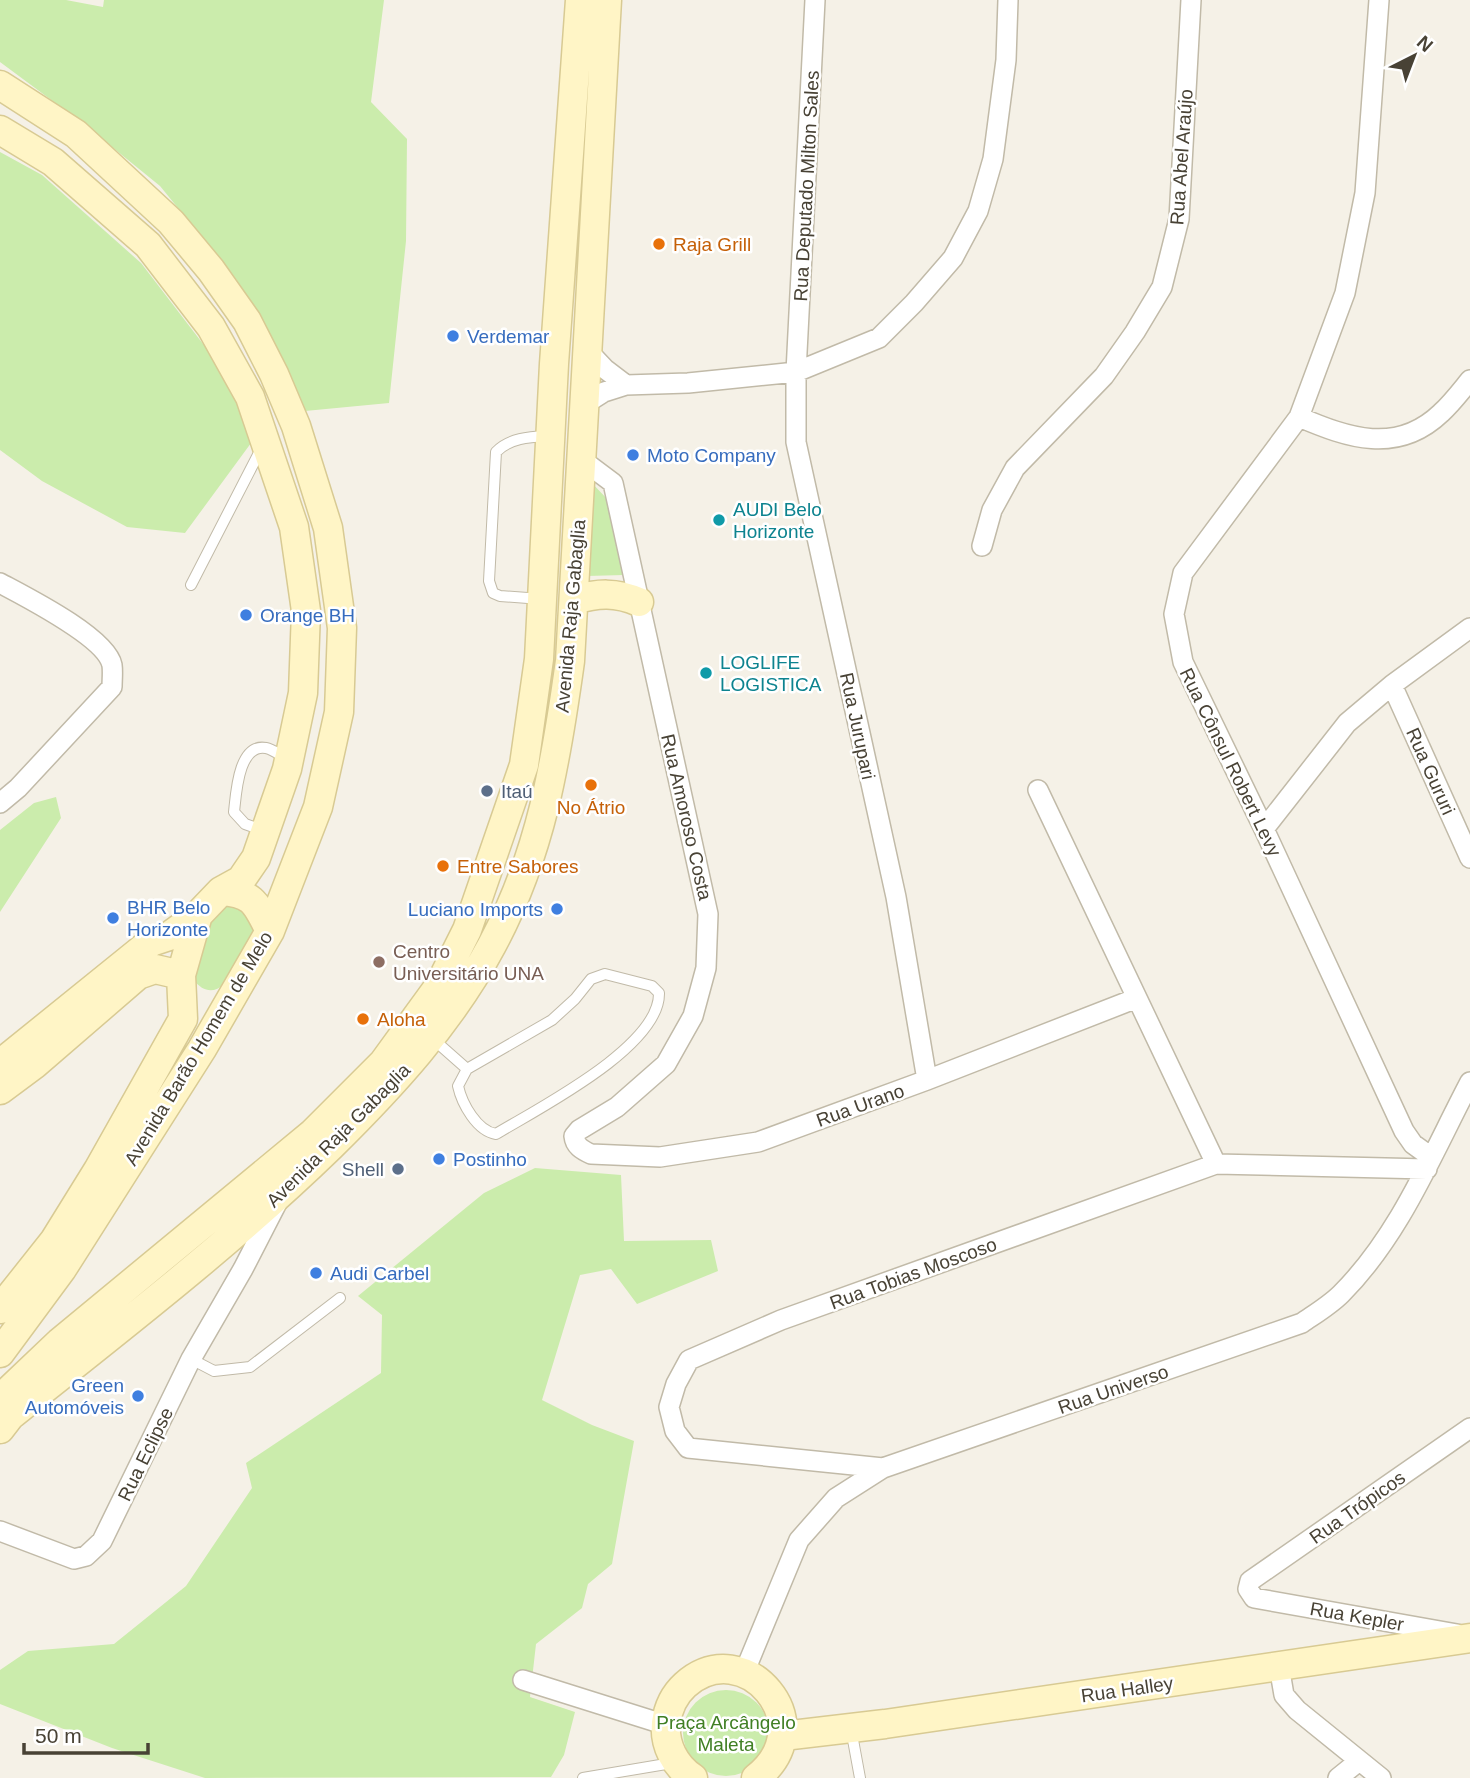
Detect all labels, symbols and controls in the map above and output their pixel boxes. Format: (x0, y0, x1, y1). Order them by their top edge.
north arrow (1379, 21, 1449, 91)
text: N (1413, 31, 1437, 56)
street label: Rua Deputado Milton Sales (790, 70, 823, 302)
street label: Rua Abel Araújo (1166, 88, 1197, 226)
place label: Raja Grill (673, 234, 751, 255)
marker: Raja Grill (651, 236, 667, 252)
place label: Verdemar (467, 326, 550, 347)
marker: Verdemar (445, 328, 461, 344)
place label: Moto Company (647, 445, 776, 466)
marker: Moto Company (625, 447, 641, 463)
place label: AUDI Belo Horizonte (733, 499, 822, 542)
marker: AUDI Belo Horizonte (711, 512, 727, 528)
street label: Avenida Raja Gabaglia (552, 518, 589, 714)
place label: Orange BH (260, 605, 355, 626)
marker: Orange BH (238, 607, 254, 623)
place label: LOGLIFE LOGISTICA (720, 652, 822, 695)
marker: LOGLIFE LOGISTICA (698, 665, 714, 681)
street label: Rua Cônsul Robert Levy (1176, 665, 1286, 860)
street label: Rua Jurupari (836, 671, 879, 781)
street label: Rua Gururi (1402, 724, 1459, 818)
street label: Rua Amoroso Costa (657, 732, 716, 903)
marker: No Átrio (583, 777, 599, 793)
place label: Itaú (501, 781, 533, 802)
marker: Itaú (479, 783, 495, 799)
place label: No Átrio (557, 797, 625, 818)
place label: Entre Sabores (457, 856, 578, 877)
marker: Entre Sabores (435, 858, 451, 874)
place label: BHR Belo Horizonte (127, 897, 210, 940)
place label: Luciano Imports (408, 899, 543, 920)
marker: Luciano Imports (549, 901, 565, 917)
marker: BHR Belo Horizonte (105, 910, 121, 926)
street label: Avenida Barão Homem de Melo (120, 928, 277, 1169)
place label: Centro Universitário UNA (393, 941, 544, 984)
marker: Centro Universitário UNA (371, 954, 387, 970)
place label: Aloha (377, 1009, 426, 1030)
marker: Aloha (355, 1011, 371, 1027)
street label: Avenida Raja Gabaglia (262, 1059, 415, 1211)
street label: Rua Urano (813, 1080, 907, 1131)
place label: Postinho (453, 1149, 527, 1170)
marker: Postinho (431, 1151, 447, 1167)
place label: Shell (342, 1159, 384, 1180)
marker: Shell (390, 1161, 406, 1177)
street label: Rua Tobias Moscoso (827, 1233, 999, 1313)
place label: Audi Carbel (330, 1263, 429, 1284)
marker: Audi Carbel (308, 1265, 324, 1281)
street label: Rua Universo (1055, 1361, 1171, 1418)
place label: Green Automóveis (25, 1375, 124, 1418)
marker: Green Automóveis (130, 1388, 146, 1404)
street label: Rua Eclipse (114, 1404, 177, 1504)
street label: Rua Trópicos (1305, 1467, 1409, 1548)
street label: Rua Kepler (1308, 1598, 1406, 1635)
street label: Rua Halley (1080, 1673, 1175, 1706)
scale bar (24, 1712, 149, 1756)
park label: Praça Arcângelo Maleta (656, 1712, 796, 1755)
text: 50 m (35, 1724, 82, 1747)

